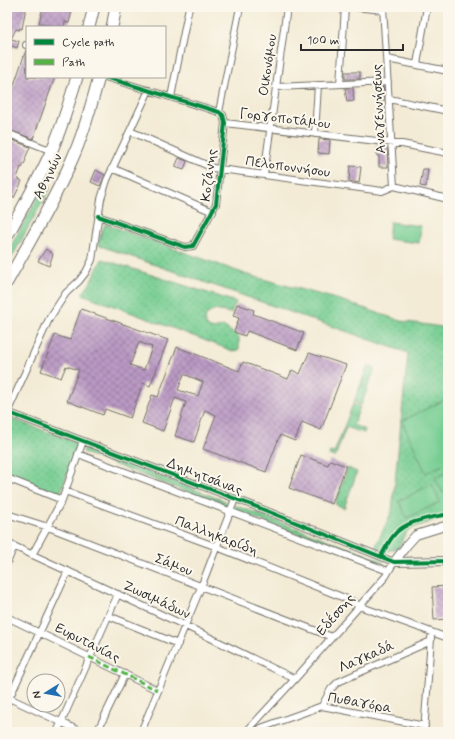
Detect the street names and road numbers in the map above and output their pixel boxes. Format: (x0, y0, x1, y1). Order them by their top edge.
street label: Οικονόμου (255, 33, 281, 97)
street label: Αναγεννήσεως (368, 64, 390, 154)
street label: Γοργοποτάμου (238, 104, 331, 133)
street label: Κοζάνης (197, 148, 221, 203)
street label: Αθηνών (29, 151, 67, 202)
street label: Πελοποννήσου (244, 152, 331, 182)
street label: Δημητσάνας (164, 454, 245, 500)
street label: Παλληκαρίδη (173, 512, 261, 560)
street label: Σάμου (152, 550, 195, 580)
street label: Ζωσιμάδων (120, 576, 193, 623)
street label: Εδέσσης (312, 589, 359, 639)
street label: Ευρυτανίας (52, 619, 123, 667)
street label: Λαγκαδά (336, 637, 397, 677)
street label: Πυθαγόρα (326, 689, 393, 717)

